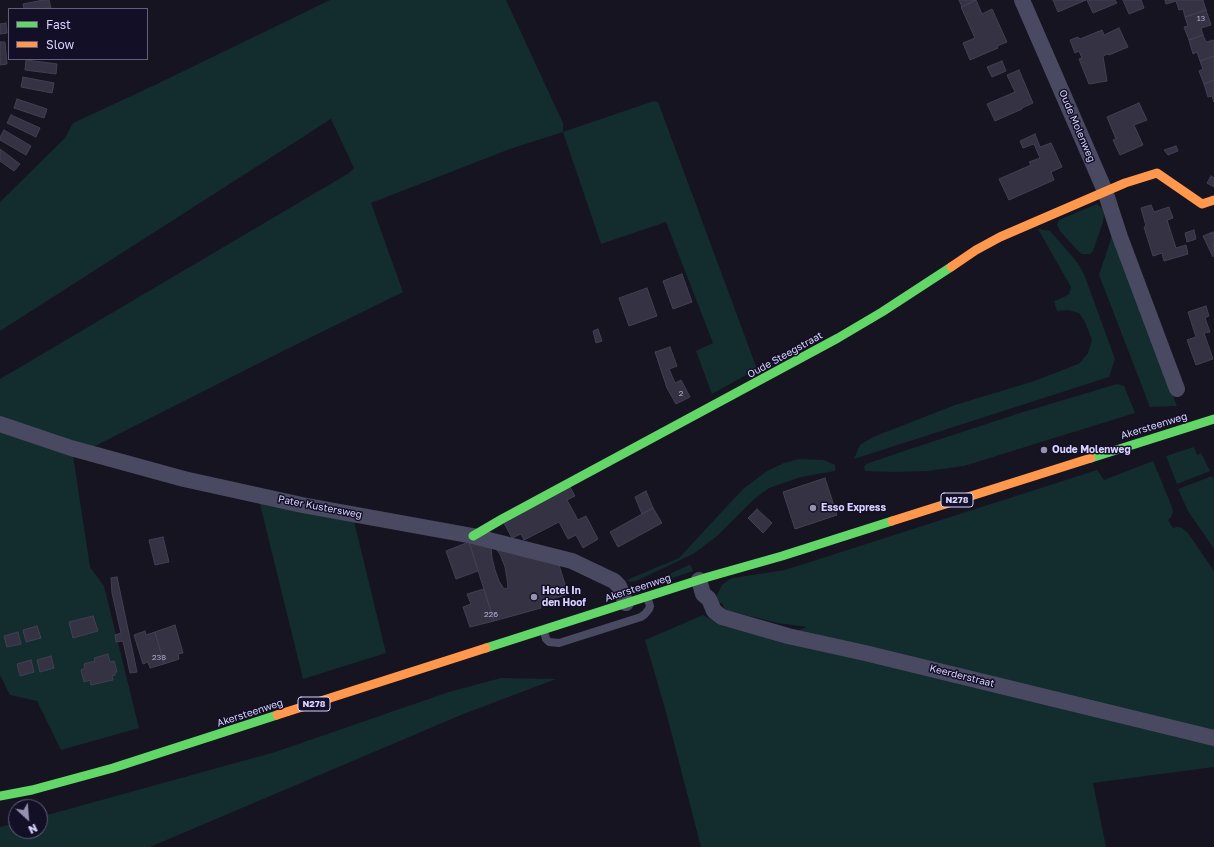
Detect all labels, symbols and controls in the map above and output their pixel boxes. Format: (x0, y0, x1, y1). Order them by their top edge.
legend (8, 8, 148, 60)
house number: 13 (1197, 13, 1205, 23)
text: Fast (46, 17, 71, 32)
text: Slow (46, 37, 74, 52)
street label: Oude Molenweg (1056, 88, 1098, 164)
street label: Oude Steegstraat (745, 329, 825, 381)
house number: 2 (679, 388, 683, 398)
street label: Akersteenweg (1119, 410, 1189, 442)
place label: Oude Molenweg (1052, 444, 1131, 456)
marker: Oude Molenweg (1039, 445, 1049, 455)
street label: Pater Kustersweg (277, 493, 363, 521)
road number: N278 (941, 493, 973, 507)
place label: Esso Express (821, 502, 886, 514)
marker: Esso Express (808, 503, 818, 513)
street label: Akersteenweg (603, 572, 673, 604)
place label: Hotel In den Hoof (542, 585, 586, 608)
marker: Hotel In den Hoof (529, 592, 539, 602)
house number: 226 (484, 609, 498, 619)
house number: 238 (152, 652, 166, 662)
street label: Keerderstraat (928, 662, 996, 690)
street label: Akersteenweg (215, 697, 285, 729)
road number: N278 (298, 697, 330, 711)
north arrow (8, 799, 48, 839)
text: N (26, 822, 40, 837)

